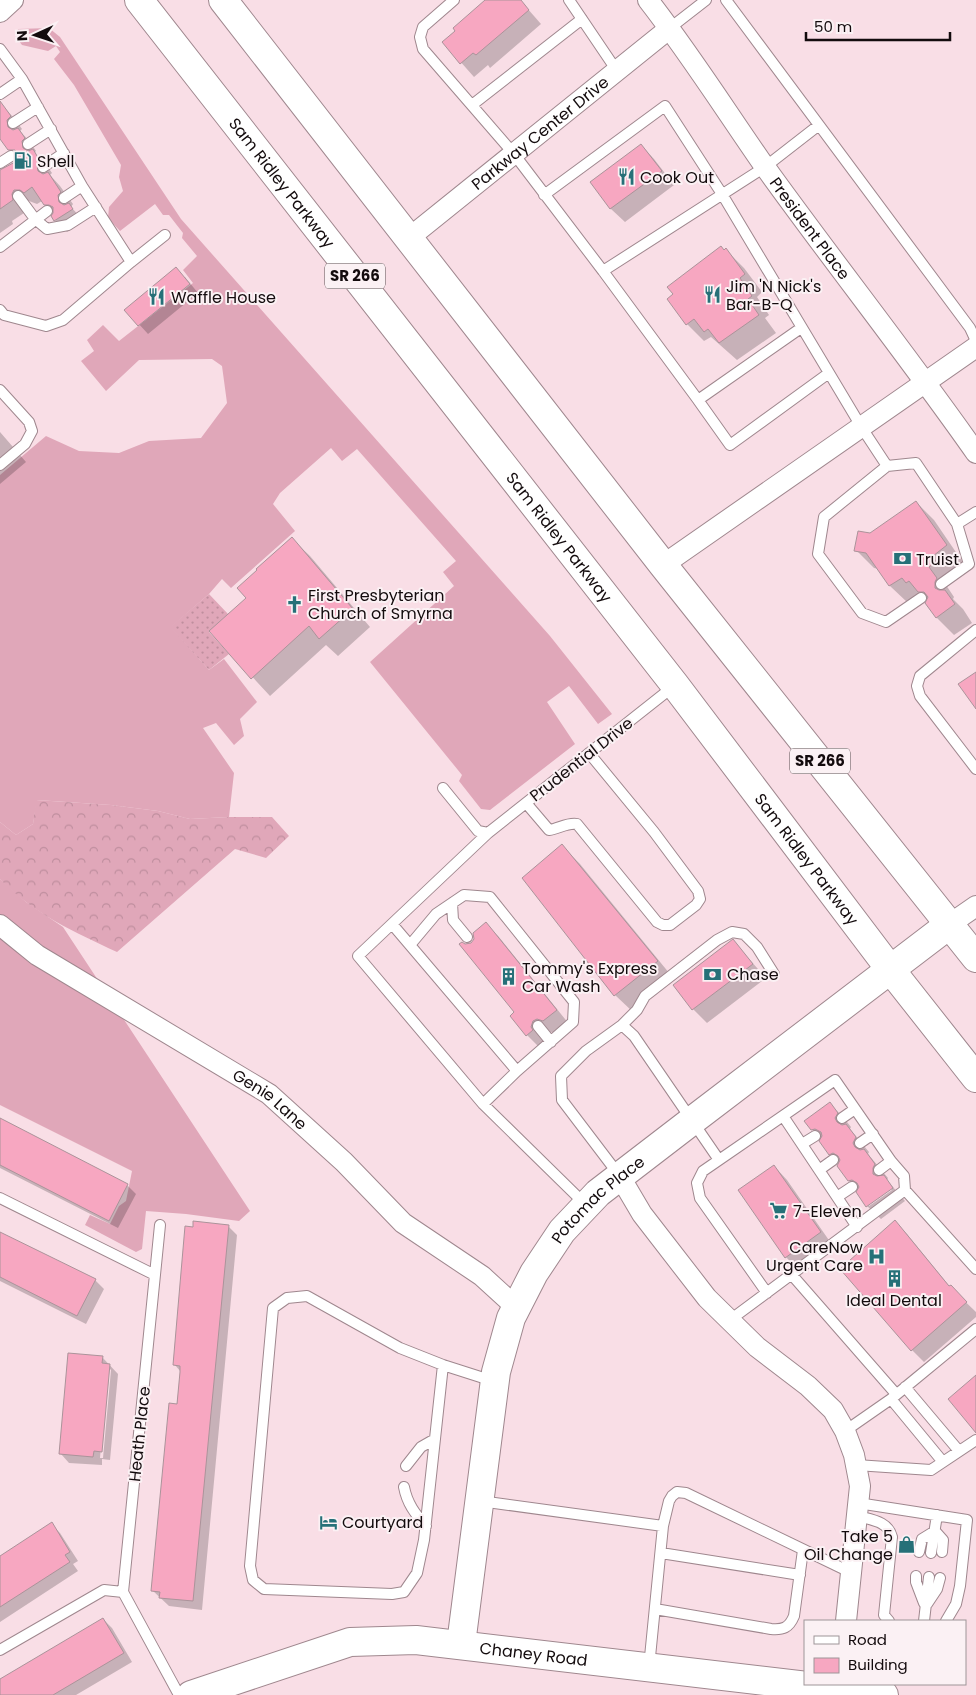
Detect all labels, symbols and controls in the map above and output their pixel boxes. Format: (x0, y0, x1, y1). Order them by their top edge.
north arrow (10, 10, 60, 60)
scale bar (806, 10, 950, 42)
text: 50 m (814, 16, 852, 37)
text: N (12, 30, 32, 41)
street label: Parkway Center Drive (467, 71, 614, 195)
street label: Sam Ridley Parkway (223, 113, 340, 253)
place label: Shell (37, 150, 74, 173)
fuel station icon: Shell (13, 151, 33, 171)
place label: Cook Out (640, 166, 714, 189)
restaurant icon: Cook Out (616, 167, 636, 187)
street label: President Place (764, 173, 855, 285)
road number: SR 266 (325, 264, 385, 288)
place label: Jim 'N Nick's Bar-B-Q (726, 275, 821, 316)
restaurant icon: Jim 'N Nick's Bar-B-Q (702, 285, 722, 305)
place label: Waffle House (171, 286, 276, 309)
restaurant icon: Waffle House (147, 287, 167, 307)
street label: Sam Ridley Parkway (501, 467, 617, 607)
place label: Truist (916, 548, 959, 571)
bank icon: Truist (892, 549, 912, 569)
place label: First Presbyterian Church of Smyrna (308, 584, 453, 625)
church icon: First Presbyterian Church of Smyrna (284, 594, 304, 614)
street label: Prudential Drive (525, 712, 638, 807)
road number: SR 266 (790, 748, 850, 774)
street label: Sam Ridley Parkway (749, 789, 864, 930)
place label: Tommy's Express Car Wash (522, 957, 657, 998)
place label: Chase (727, 963, 779, 986)
bank icon: Chase (703, 964, 723, 984)
building icon: Tommy's Express Car Wash (498, 967, 518, 987)
street label: Genie Lane (228, 1064, 312, 1135)
street label: Potomac Place (546, 1150, 649, 1248)
place label: 7-Eleven (793, 1200, 862, 1223)
supermarket icon: 7-Eleven (769, 1201, 789, 1221)
place label: CareNow Urgent Care (766, 1236, 863, 1277)
hospital icon: CareNow Urgent Care (867, 1246, 887, 1266)
building icon: Ideal Dental (884, 1268, 904, 1288)
place label: Ideal Dental (846, 1289, 942, 1312)
street label: Heath Place (123, 1385, 156, 1483)
place label: Courtyard (342, 1511, 423, 1534)
hotel icon: Courtyard (318, 1512, 338, 1532)
place label: Take 5 Oil Change (804, 1525, 893, 1566)
shop icon: Take 5 Oil Change (897, 1535, 917, 1555)
legend (804, 1620, 966, 1685)
text: Road (848, 1629, 887, 1650)
street label: Chaney Road (478, 1637, 589, 1672)
text: Building (848, 1654, 908, 1675)

